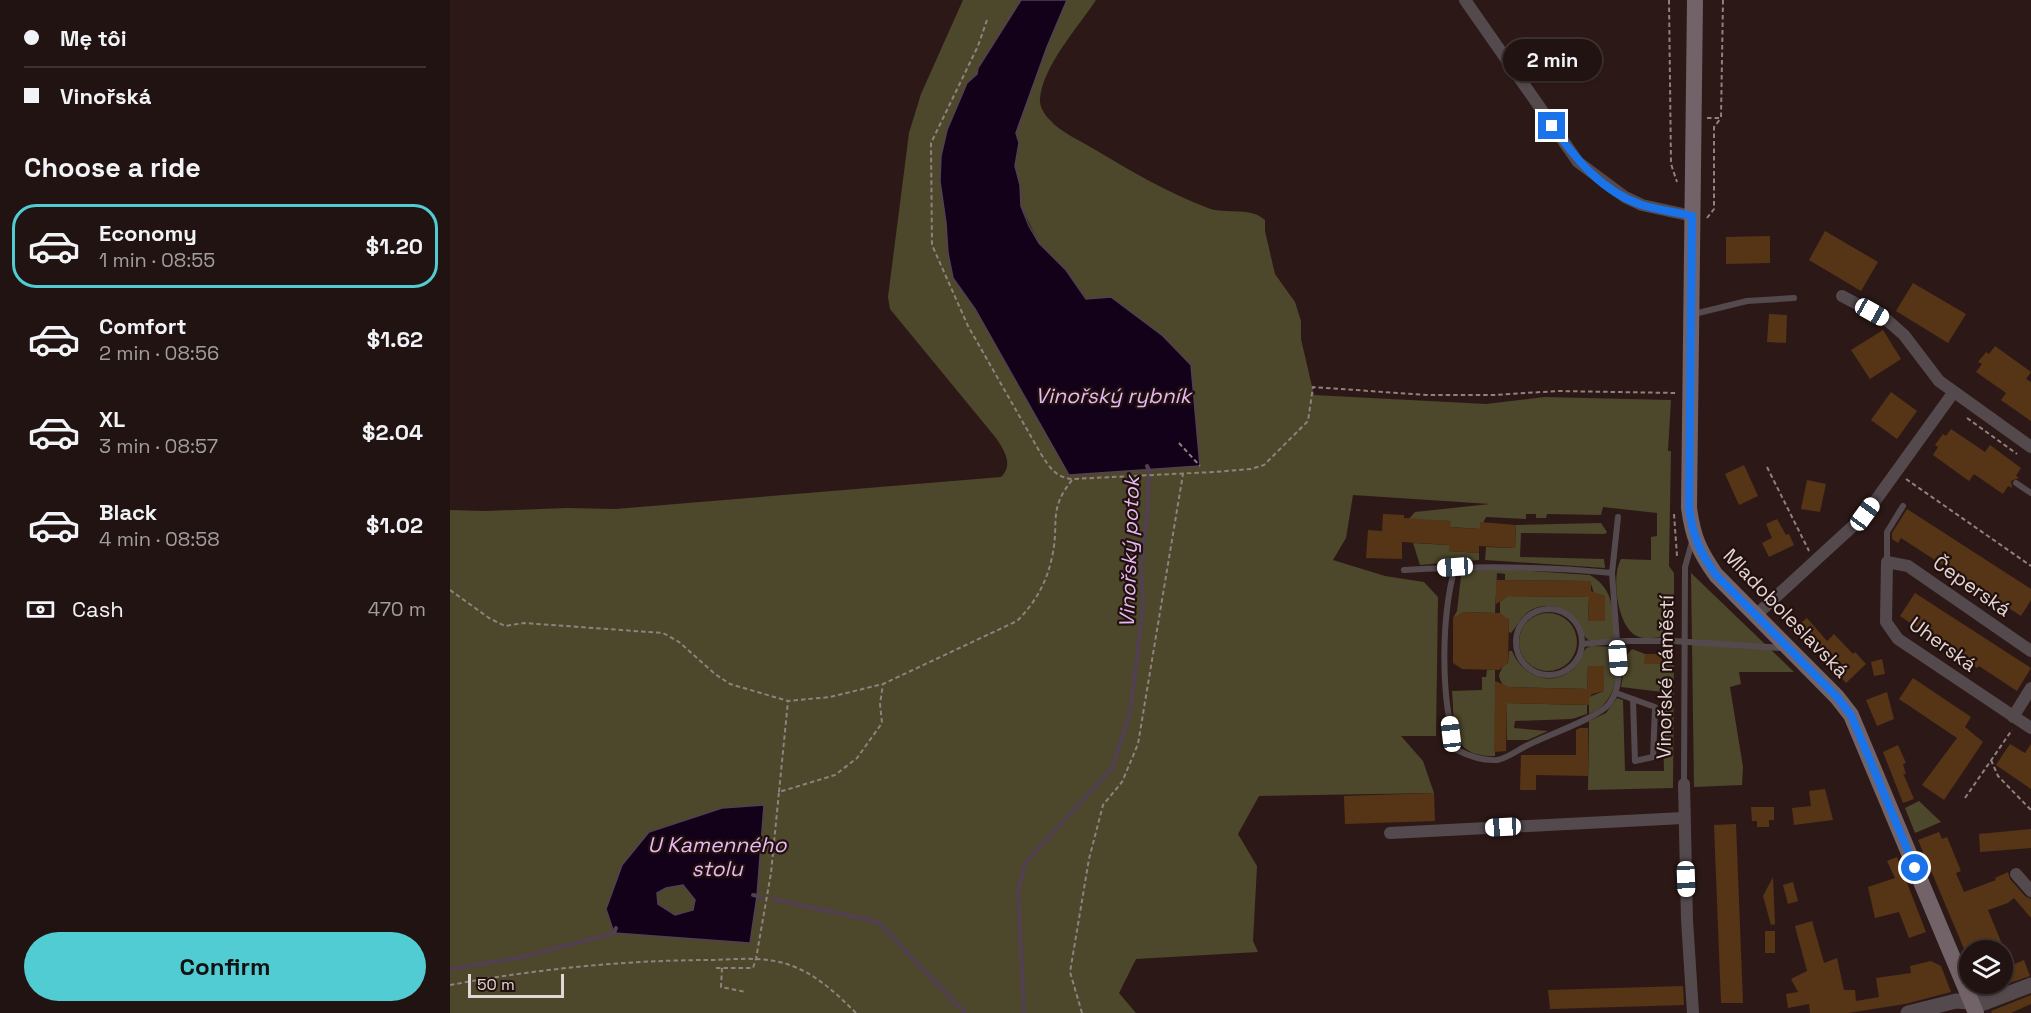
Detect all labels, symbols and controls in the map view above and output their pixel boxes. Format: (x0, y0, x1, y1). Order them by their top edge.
text: Mẹ tôi (60, 24, 127, 52)
callout: 2 min (1502, 39, 1602, 81)
text: 2 min (1527, 47, 1578, 73)
text: Vinořská (60, 82, 151, 110)
route end (1538, 112, 1565, 139)
text: Choose a ride (24, 150, 201, 185)
icon: car (27, 219, 81, 273)
text: Economy (99, 219, 197, 247)
text: $1.20 (366, 232, 423, 260)
text: 1 min · 08:55 (99, 247, 215, 273)
car (1852, 295, 1892, 329)
icon: car (27, 312, 81, 366)
text: Comfort (99, 312, 187, 340)
text: $1.62 (367, 325, 423, 353)
text: 2 min · 08:56 (99, 340, 219, 366)
water label: Vinořský rybník (1035, 382, 1194, 409)
icon: car (27, 405, 81, 459)
text: XL (99, 405, 125, 433)
text: $2.04 (362, 418, 423, 446)
text: 3 min · 08:57 (99, 433, 218, 459)
water label: Vinořský potok (1113, 473, 1145, 628)
car (1847, 494, 1883, 534)
icon: car (27, 498, 81, 552)
text: Black (99, 498, 157, 526)
text: $1.02 (366, 511, 423, 539)
text: 4 min · 08:58 (99, 526, 220, 552)
street label: Mladoboleslavská (1718, 543, 1854, 683)
street label: Čeperská (1928, 550, 2016, 622)
car (1436, 557, 1474, 577)
icon: cash (24, 593, 57, 626)
text: Cash (72, 595, 124, 623)
street label: Vinořské náměstí (1651, 595, 1679, 759)
text: 470 m (368, 596, 426, 622)
street label: Uherská (1904, 611, 1982, 677)
car (1608, 639, 1628, 677)
car (1440, 715, 1462, 753)
car (1485, 817, 1521, 837)
water label: U Kamenného stolu (648, 831, 787, 882)
route start (1901, 854, 1928, 881)
car (1676, 861, 1696, 897)
button: Confirm (24, 932, 426, 1001)
map controls (1959, 940, 2013, 994)
button: layers (1959, 940, 2013, 994)
scale bar (468, 971, 564, 998)
text: 50 m (477, 974, 515, 995)

